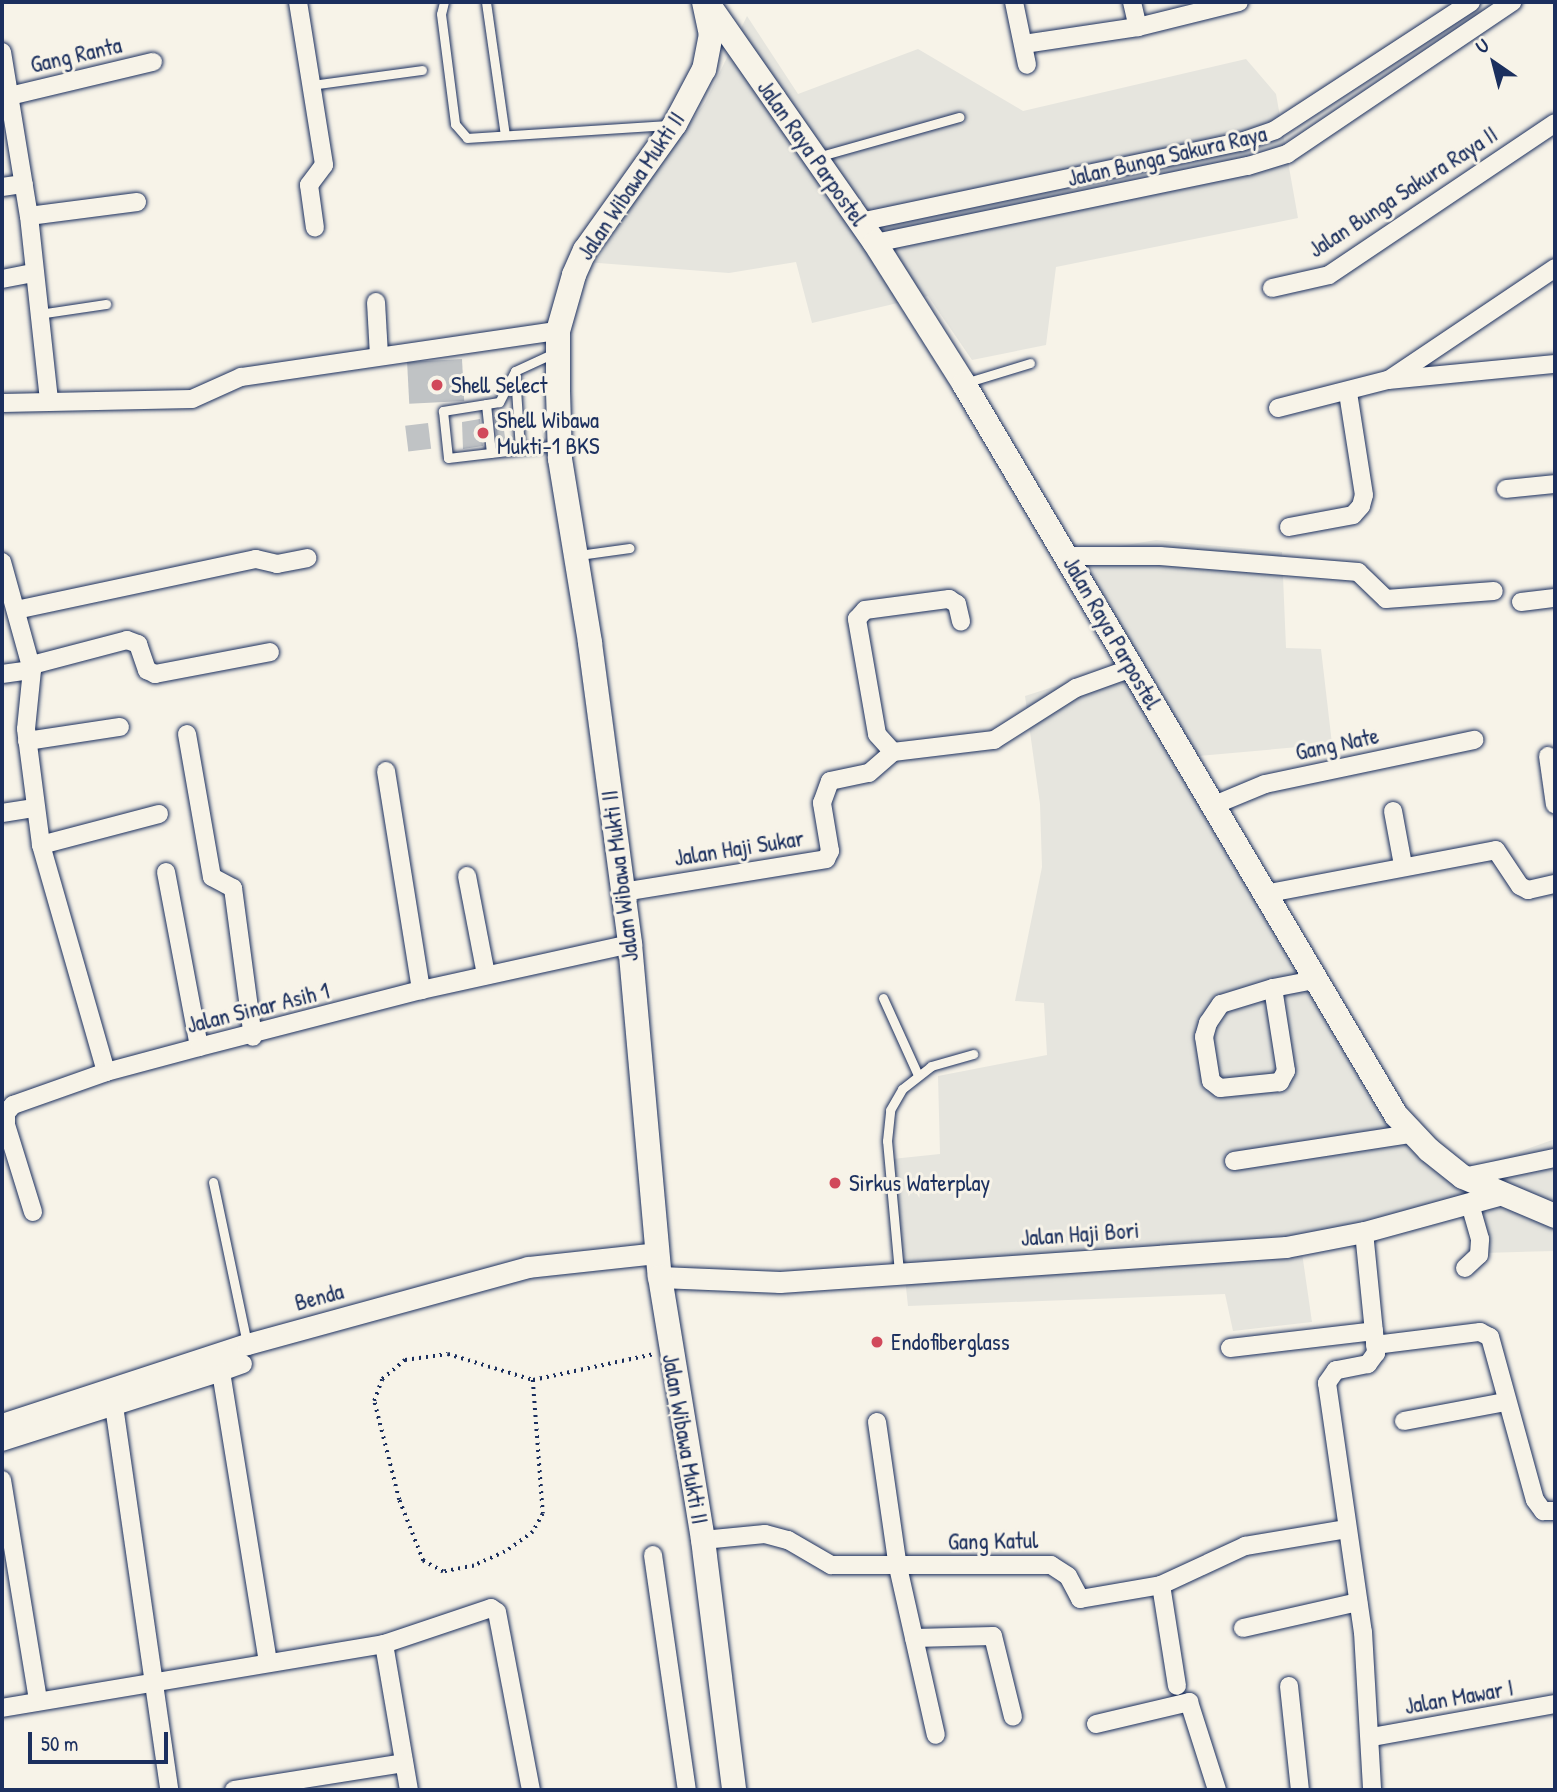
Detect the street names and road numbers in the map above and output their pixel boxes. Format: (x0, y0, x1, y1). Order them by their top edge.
street label: Gang Ranta (28, 31, 124, 79)
street label: Jalan Raya Parpostel (751, 75, 873, 231)
street label: Jalan Wibawa Mukti II (571, 107, 691, 265)
street label: Jalan Bunga Sakura Raya (1065, 120, 1269, 192)
street label: Jalan Bunga Sakura Raya II (1303, 121, 1503, 263)
street label: Jalan Raya Parpostel (1057, 552, 1167, 714)
street label: Gang Nate (1293, 722, 1381, 766)
street label: Jalan Wibawa Mukti II (596, 789, 644, 963)
street label: Jalan Haji Sukar (672, 824, 806, 872)
street label: Jalan Sinar Asih 1 (184, 977, 332, 1039)
street label: Jalan Haji Bori (1020, 1216, 1140, 1252)
street label: Benda (292, 1277, 346, 1317)
street label: Jalan Wibawa Mukti II (656, 1352, 714, 1526)
street label: Gang Katul (948, 1526, 1038, 1556)
street label: Jalan Mawar I (1402, 1674, 1516, 1720)

